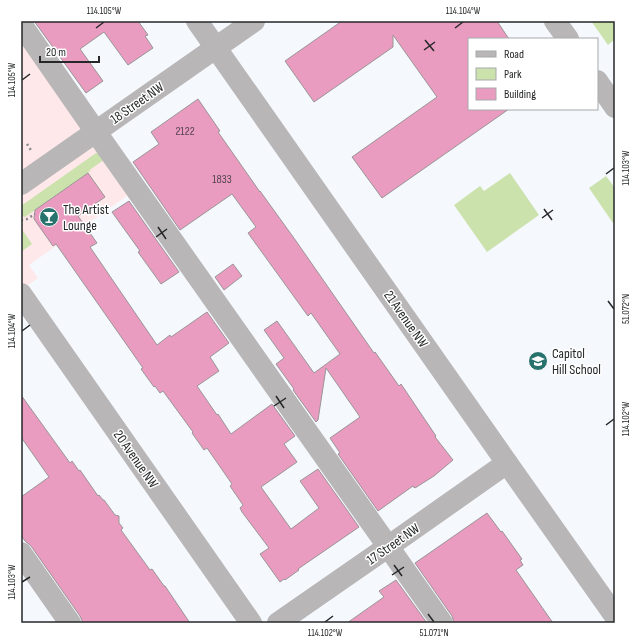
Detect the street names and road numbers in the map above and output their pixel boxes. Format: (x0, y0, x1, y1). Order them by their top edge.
street label: 18 Street NW (107, 78, 167, 128)
street label: 21 Avenue NW (380, 287, 432, 351)
street label: 20 Avenue NW (110, 427, 162, 491)
street label: 17 Street NW (363, 520, 423, 568)

